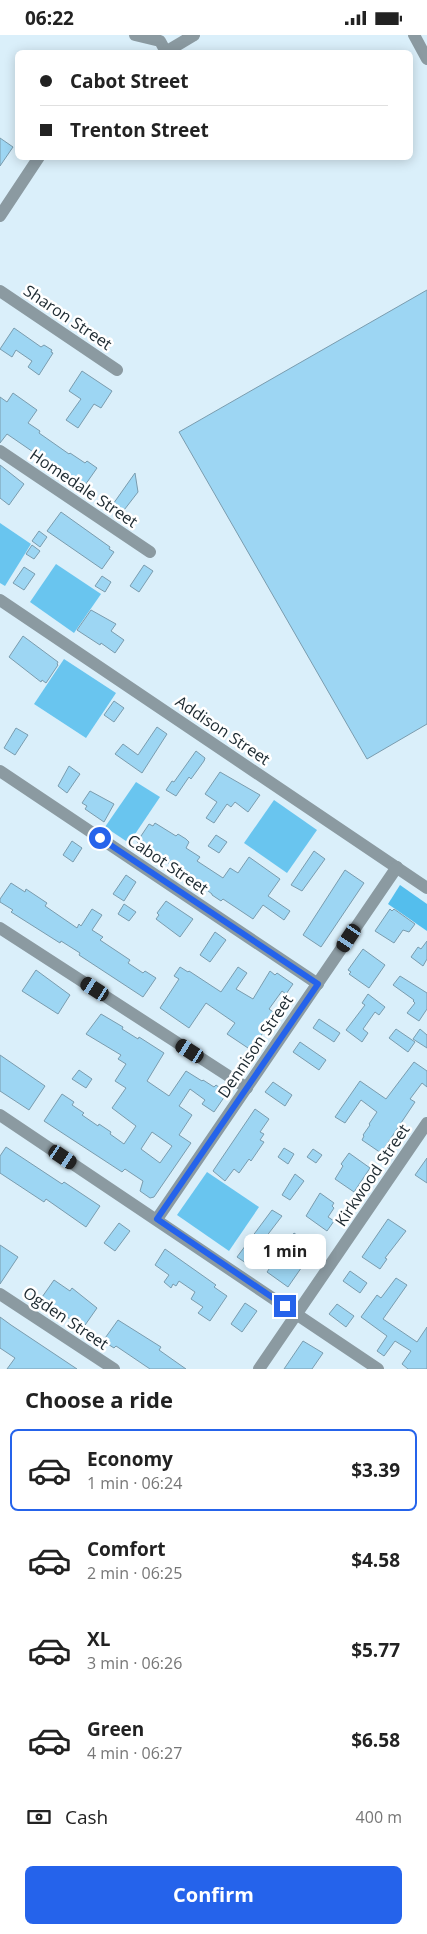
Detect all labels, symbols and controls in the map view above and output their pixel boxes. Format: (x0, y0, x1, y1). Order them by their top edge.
text: 06:22 (25, 5, 74, 31)
text: Cabot Street (70, 68, 189, 94)
text: Trenton Street (70, 117, 209, 143)
street label: Sharon Street (19, 279, 117, 355)
street label: Homedale Street (26, 444, 143, 532)
street label: Addison Street (171, 690, 275, 770)
route start (89, 827, 111, 849)
street label: Cabot Street (123, 829, 213, 899)
car (334, 921, 363, 955)
car (78, 975, 111, 1003)
street label: Dennison Street (212, 990, 298, 1102)
car (173, 1037, 206, 1065)
street label: Kirkwood Street (330, 1119, 415, 1231)
car (46, 1142, 79, 1172)
callout: 1 min (244, 1233, 326, 1269)
text: 1 min (263, 1240, 307, 1262)
street label: Ogden Street (19, 1281, 113, 1355)
route end (274, 1295, 296, 1317)
text: Choose a ride (25, 1384, 173, 1414)
text: Economy (87, 1446, 173, 1472)
icon: car (27, 1448, 72, 1493)
text: $3.39 (351, 1457, 400, 1483)
text: 1 min · 06:24 (87, 1472, 182, 1494)
text: Comfort (87, 1536, 166, 1562)
icon: car (27, 1538, 72, 1583)
text: $4.58 (351, 1547, 400, 1573)
text: 2 min · 06:25 (87, 1562, 182, 1584)
text: XL (87, 1626, 110, 1652)
icon: car (27, 1628, 72, 1673)
text: $5.77 (351, 1637, 400, 1663)
text: 3 min · 06:26 (87, 1652, 182, 1674)
text: Green (87, 1716, 144, 1742)
icon: car (27, 1718, 72, 1763)
text: $6.58 (351, 1727, 400, 1753)
text: 4 min · 06:27 (87, 1742, 182, 1764)
icon: cash (25, 1803, 53, 1831)
text: Cash (65, 1804, 108, 1830)
text: 400 m (356, 1806, 402, 1828)
button: Confirm (25, 1866, 402, 1924)

